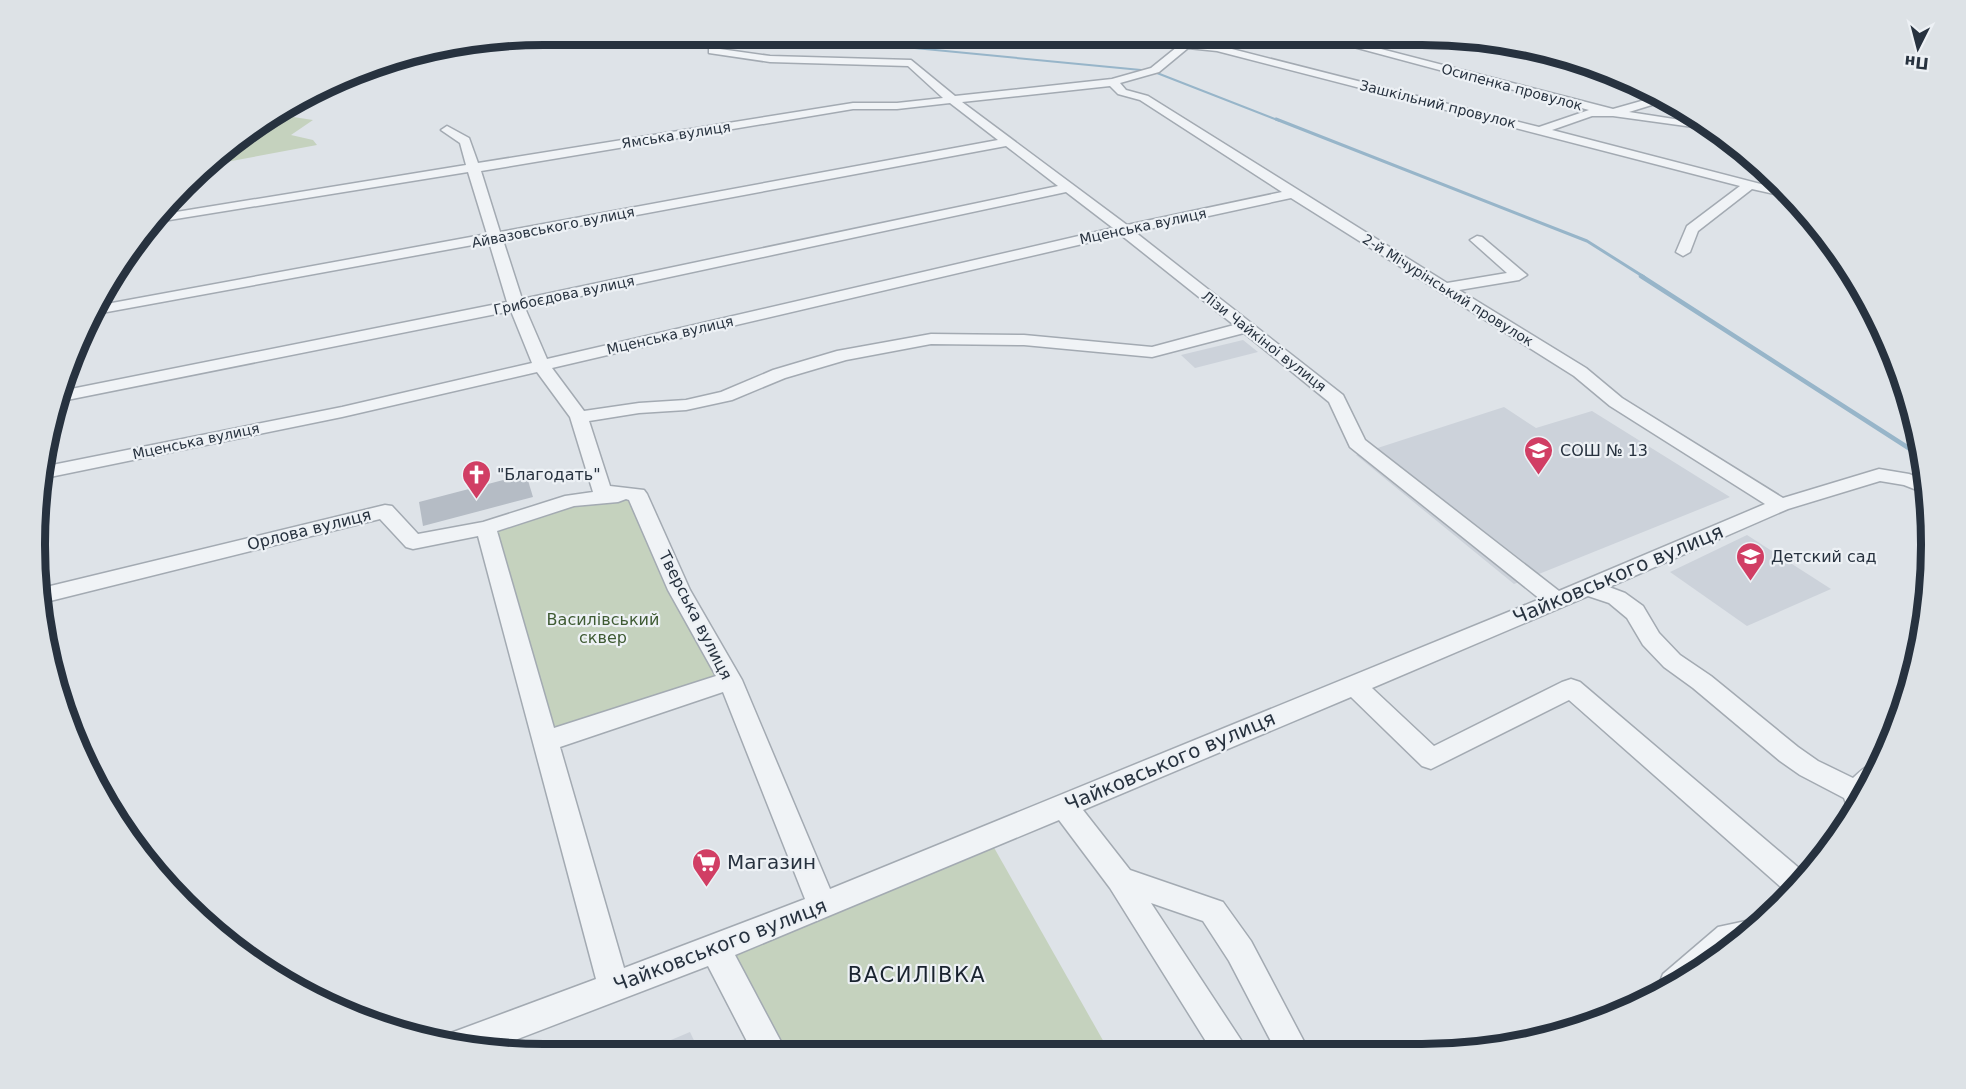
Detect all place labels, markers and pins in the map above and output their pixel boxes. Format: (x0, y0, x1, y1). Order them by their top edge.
school or university icon: СОШ № 13 (1523, 434, 1555, 476)
place label: СОШ № 13 (1560, 441, 1648, 460)
church icon: "Благодать" (460, 458, 492, 500)
place label: "Благодать" (497, 465, 601, 484)
school or university icon: Детский сад (1734, 540, 1766, 582)
place label: Детский сад (1771, 547, 1877, 566)
supermarket icon: Магазин (690, 846, 722, 888)
place label: Магазин (727, 850, 816, 874)

